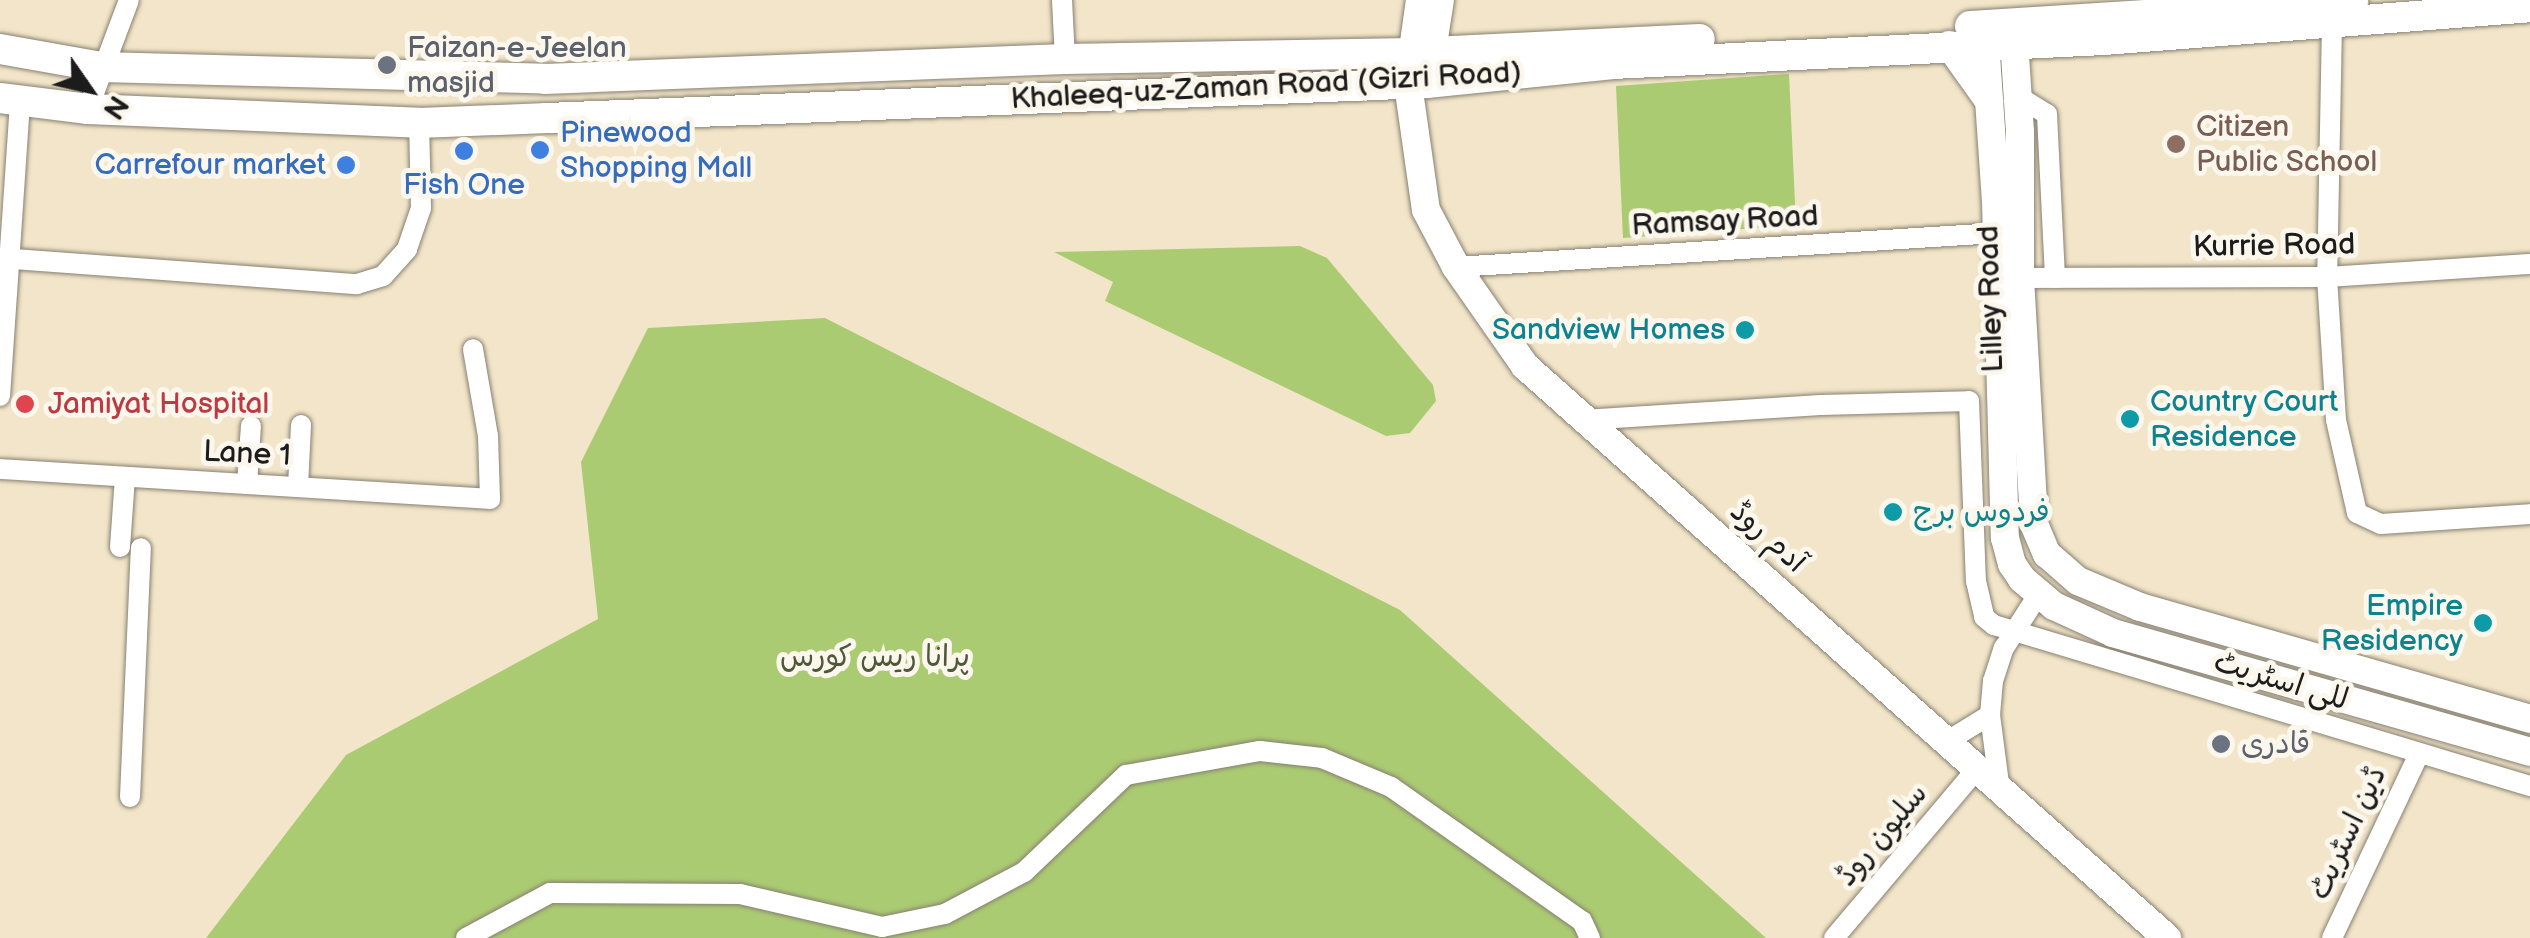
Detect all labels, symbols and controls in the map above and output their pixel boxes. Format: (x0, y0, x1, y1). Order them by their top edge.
place label: Faizan-e-Jeelan masjid (407, 30, 627, 100)
north arrow (40, 40, 140, 140)
marker: Faizan-e-Jeelan masjid (376, 54, 398, 76)
street label: Khaleeq-uz-Zaman Road (Gizri Road) (1010, 55, 1522, 117)
text: N (96, 89, 135, 125)
place label: Citizen Public School (2196, 109, 2378, 180)
place label: Pinewood Shopping Mall (560, 115, 752, 186)
marker: Citizen Public School (2165, 133, 2187, 155)
marker: Pinewood Shopping Mall (529, 139, 551, 161)
marker: Fish One (453, 140, 475, 162)
place label: Carrefour market (95, 147, 326, 183)
marker: Carrefour market (335, 154, 357, 176)
place label: Fish One (403, 167, 525, 203)
street label: Ramsay Road (1630, 198, 1820, 244)
street label: Lilley Road (1970, 224, 2012, 374)
street label: Kurrie Road (2192, 227, 2356, 265)
place label: Sandview Homes (1492, 312, 1725, 348)
marker: Sandview Homes (1734, 319, 1756, 341)
place label: Country Court Residence (2150, 384, 2340, 454)
place label: Jamiyat Hospital (48, 386, 269, 422)
marker: Jamiyat Hospital (12, 391, 38, 417)
marker: Country Court Residence (2119, 408, 2141, 430)
street label: Lane 1 (202, 434, 292, 474)
street label: آدم روڈ (1723, 494, 1813, 580)
place label: فردوس برج (1913, 494, 2050, 530)
marker: فردوس برج (1882, 501, 1904, 523)
place label: Empire Residency (2321, 588, 2463, 658)
marker: Empire Residency (2472, 612, 2494, 634)
park label: پرانا ریس کورس (780, 639, 970, 675)
street label: للی اسٹریٹ (2210, 644, 2352, 718)
place label: قادری (2241, 726, 2310, 762)
marker: قادری (2210, 733, 2232, 755)
street label: ڈین اسٹریٹ (2302, 761, 2394, 905)
street label: سلیون روڈ (1829, 776, 1935, 894)

